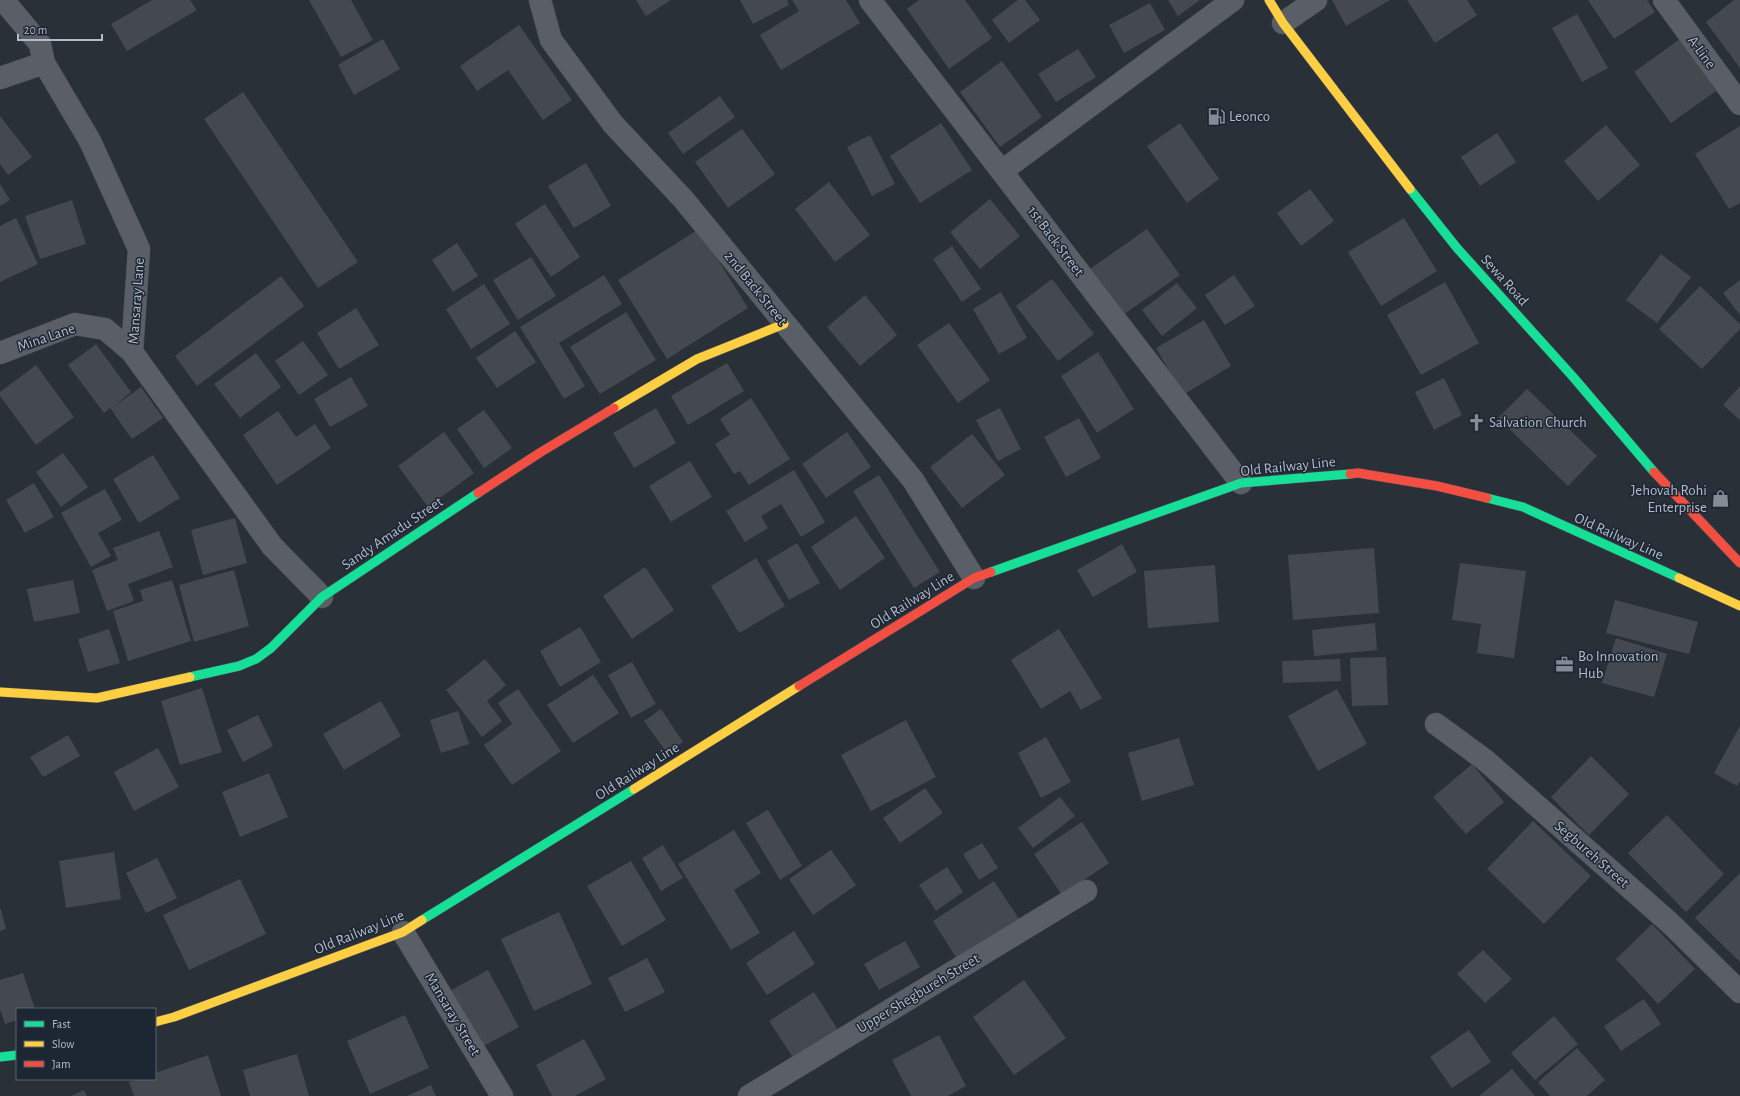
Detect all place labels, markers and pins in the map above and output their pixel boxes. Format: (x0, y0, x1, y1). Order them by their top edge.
fuel station icon: Leonco (1206, 106, 1226, 126)
place label: Leonco (1229, 109, 1270, 124)
church icon: Salvation Church (1466, 412, 1486, 432)
place label: Salvation Church (1489, 415, 1587, 430)
place label: Jehovah Rohi Enterprise (1631, 483, 1707, 515)
shop icon: Jehovah Rohi Enterprise (1710, 489, 1730, 509)
place label: Bo Innovation Hub (1578, 649, 1659, 681)
office icon: Bo Innovation Hub (1555, 655, 1575, 675)

